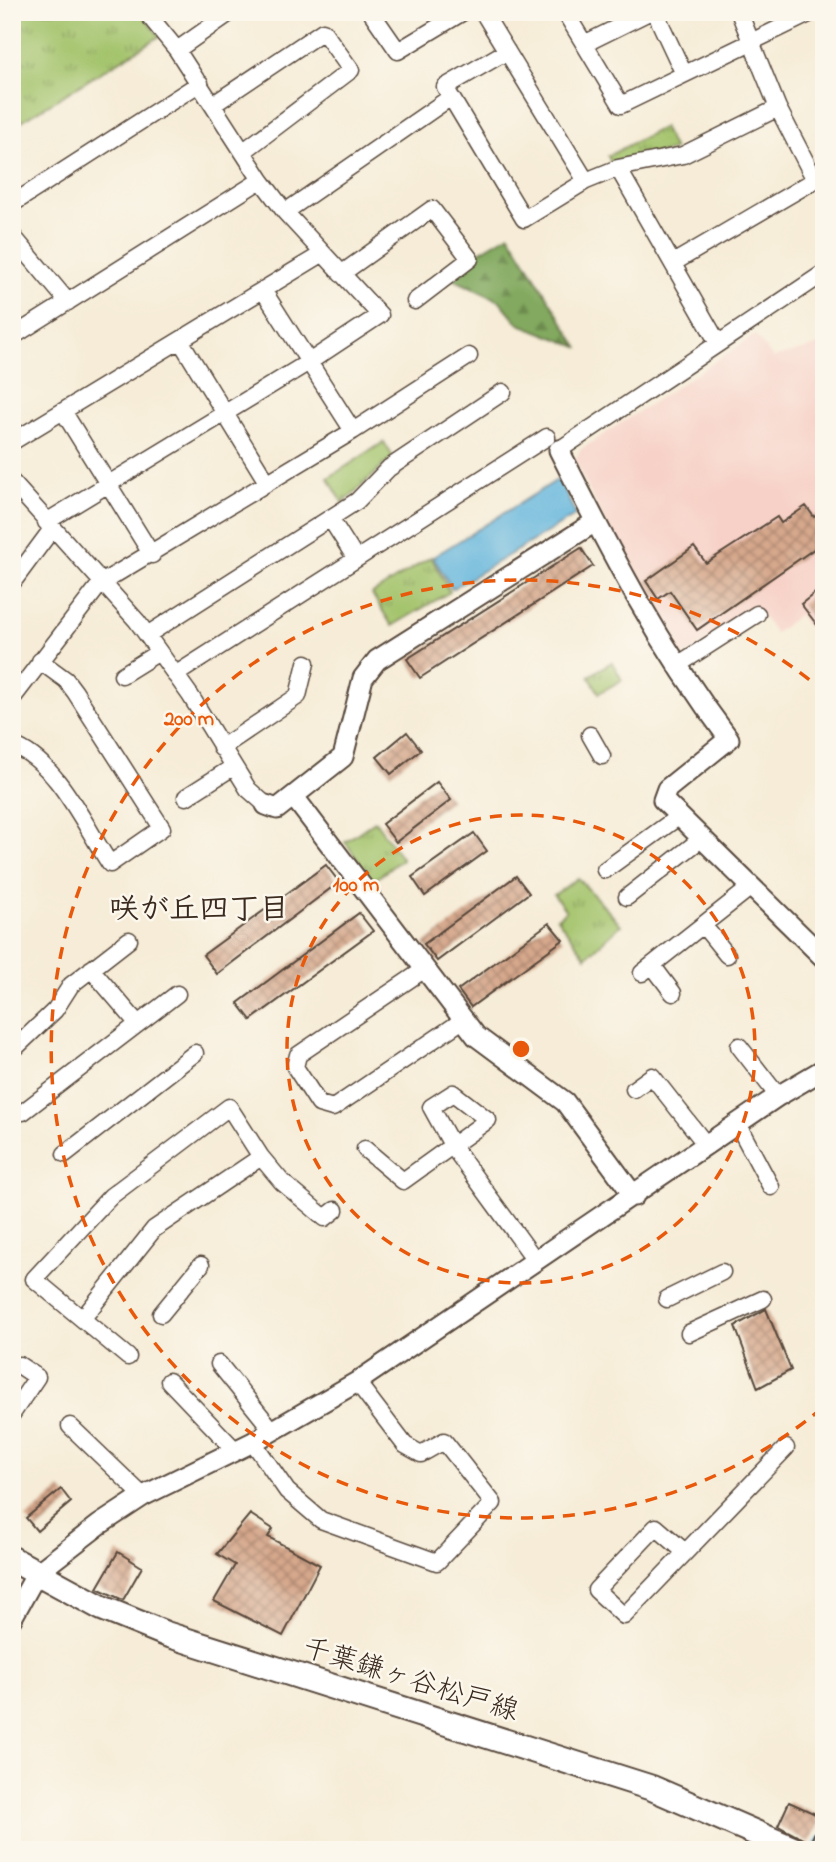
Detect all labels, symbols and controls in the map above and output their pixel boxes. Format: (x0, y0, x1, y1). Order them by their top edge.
text: 200 m (163, 705, 214, 735)
text: 100 m (333, 871, 379, 901)
district label: 咲が丘四丁目 (109, 889, 289, 933)
centre of rings (509, 1037, 533, 1061)
street label: 千葉鎌ヶ谷松戸線 (297, 1629, 523, 1733)

